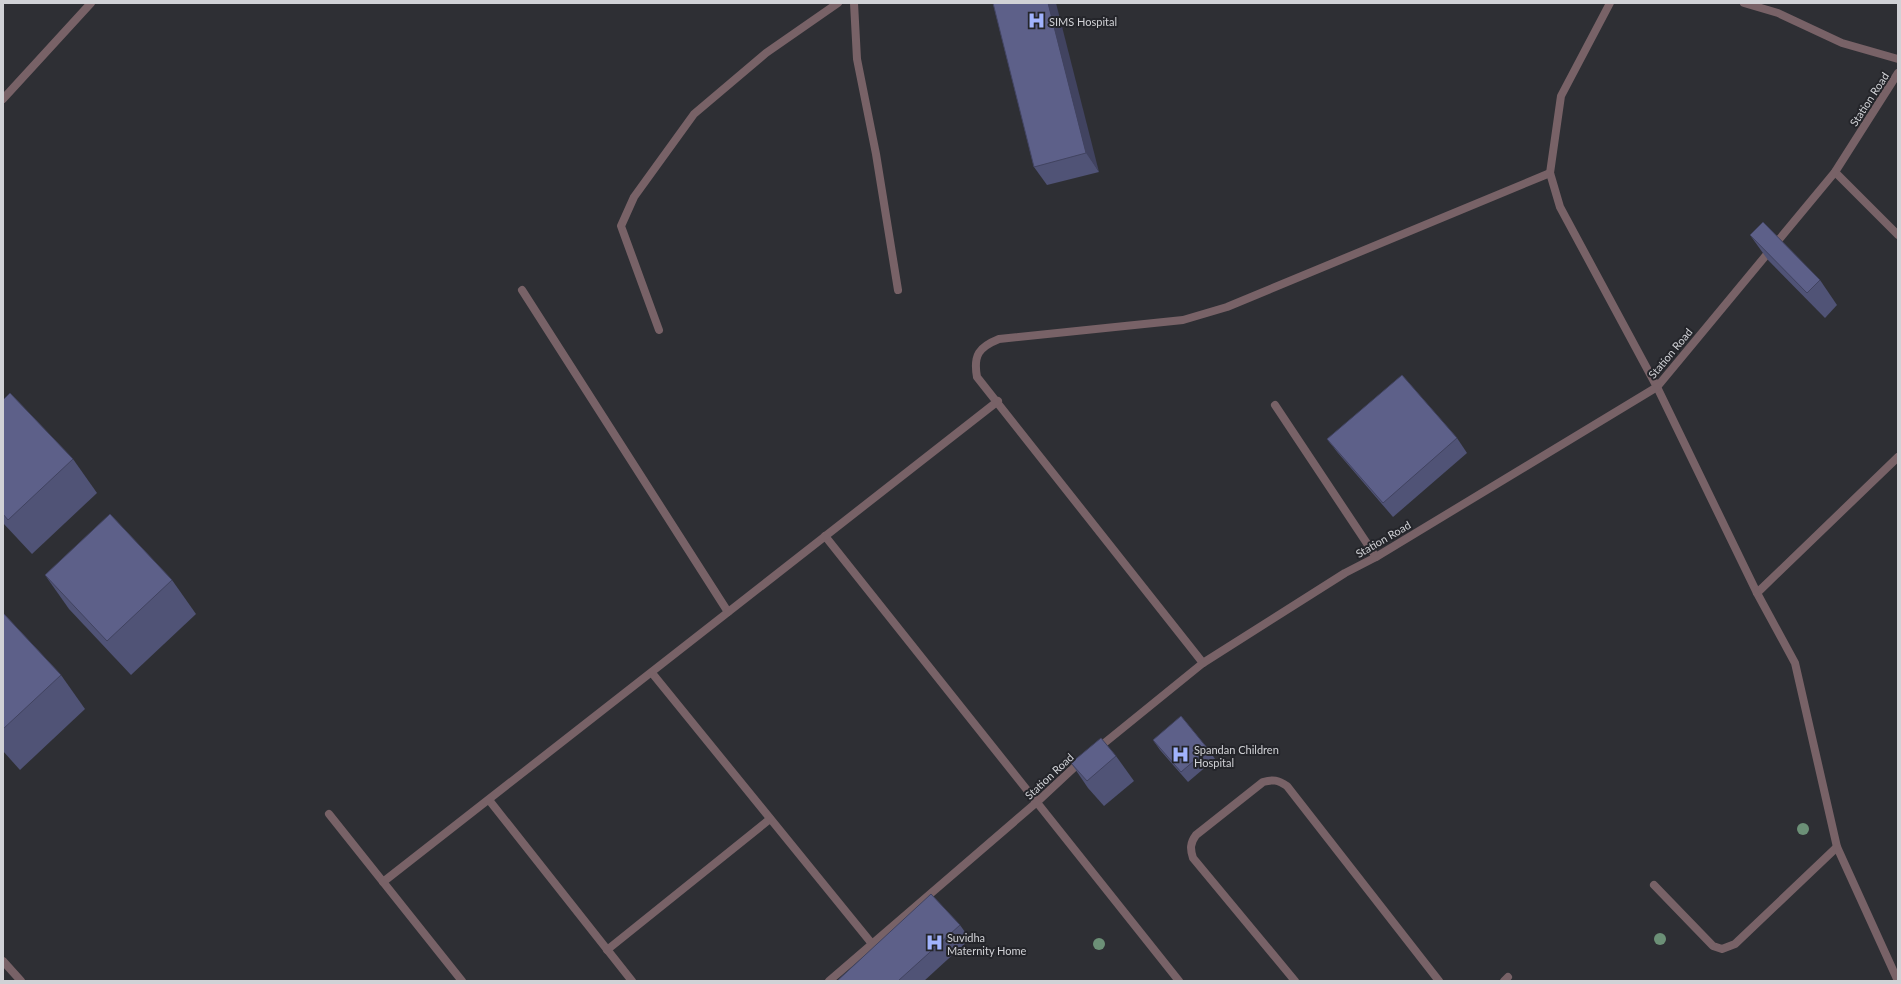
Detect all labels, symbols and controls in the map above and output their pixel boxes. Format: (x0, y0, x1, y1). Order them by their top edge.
hospital icon: SIMS Hospital (1026, 11, 1046, 31)
place label: SIMS Hospital (1049, 15, 1117, 28)
street label: Station Road (1847, 70, 1891, 128)
street label: Station Road (1645, 325, 1695, 381)
street label: Station Road (1353, 518, 1413, 560)
place label: Spandan Children Hospital (1194, 743, 1279, 769)
hospital icon: Spandan Children Hospital (1171, 745, 1191, 765)
street label: Station Road (1022, 750, 1076, 802)
place label: Suvidha Maternity Home (947, 931, 1027, 957)
hospital icon: Suvidha Maternity Home (924, 933, 944, 953)

